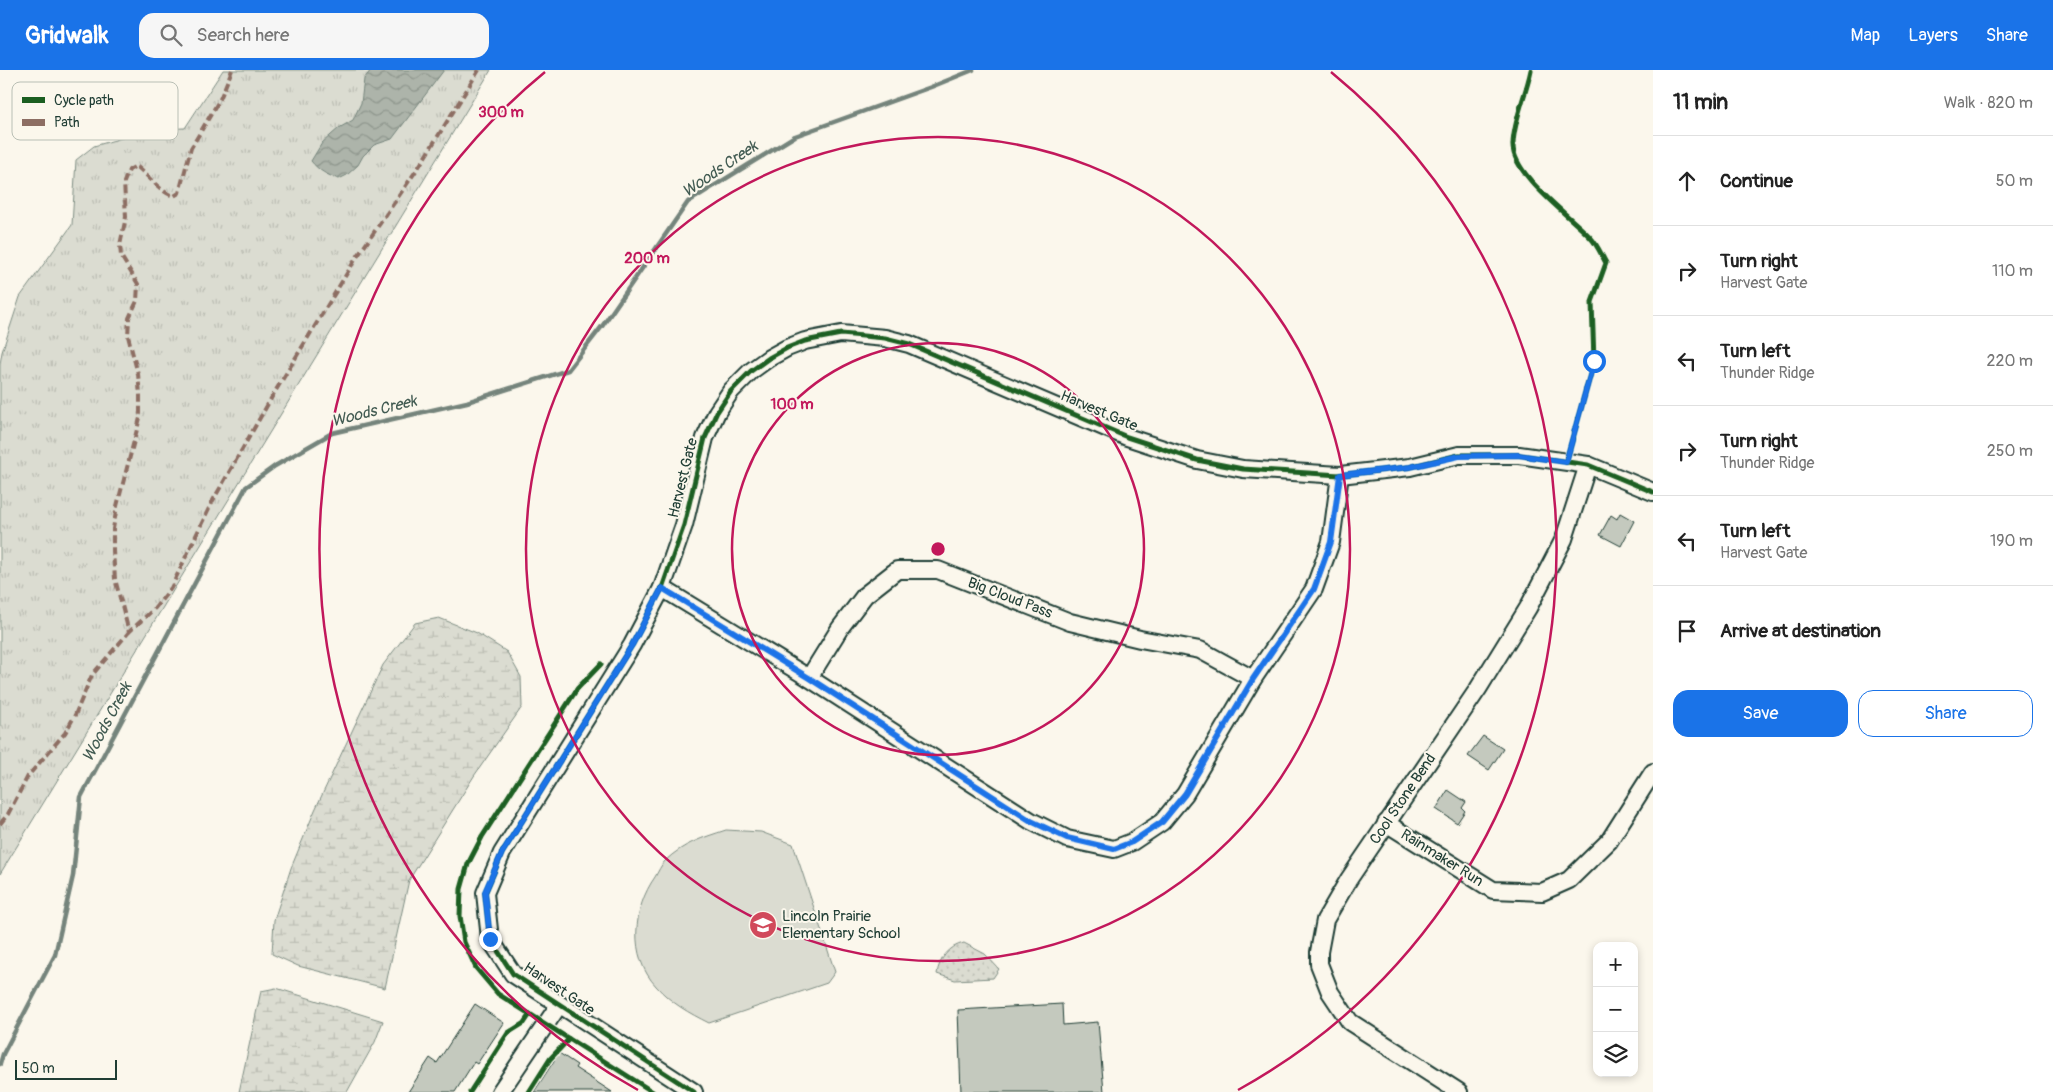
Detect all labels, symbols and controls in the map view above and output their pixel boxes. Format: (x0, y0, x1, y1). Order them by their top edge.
search box (139, 13, 489, 58)
text: Gridwalk (25, 21, 109, 50)
icon: search (157, 21, 185, 49)
text: Search here (197, 23, 289, 47)
text: Map (1851, 24, 1880, 47)
text: Layers (1908, 24, 1958, 47)
text: Share (1986, 24, 2028, 47)
legend (12, 82, 178, 140)
text: 11 min (1673, 89, 1728, 116)
text: Cycle path (54, 92, 114, 109)
text: Walk · 820 m (1944, 93, 2033, 113)
text: 300 m (478, 103, 524, 122)
text: Path (54, 114, 79, 131)
water label: Woods Creek (678, 136, 763, 202)
icon: ahead (1673, 167, 1701, 195)
text: Continue (1720, 169, 1793, 193)
text: 50 m (1996, 171, 2033, 191)
text: 200 m (624, 249, 670, 268)
text: Turn right (1720, 249, 1798, 273)
icon: right (1673, 257, 1701, 285)
text: 110 m (1992, 261, 2033, 281)
text: Harvest Gate (1720, 273, 1807, 293)
text: Turn left (1720, 339, 1790, 363)
icon: left (1673, 347, 1701, 375)
route start (1583, 350, 1606, 373)
text: 220 m (1987, 351, 2033, 371)
text: Thunder Ridge (1720, 363, 1814, 383)
street label: Harvest Gate (1058, 386, 1141, 436)
water label: Woods Creek (329, 390, 420, 431)
text: 100 m (771, 395, 813, 414)
text: Turn right (1720, 429, 1798, 453)
street label: Harvest Gate (664, 435, 702, 520)
icon: right (1673, 437, 1701, 465)
text: 250 m (1987, 441, 2033, 461)
text: Thunder Ridge (1720, 453, 1814, 473)
text: Turn left (1720, 519, 1790, 543)
icon: left (1673, 527, 1701, 555)
text: 190 m (1990, 531, 2033, 551)
centre of rings (929, 540, 947, 558)
text: Harvest Gate (1720, 543, 1807, 563)
street label: Big Cloud Pass (965, 573, 1055, 623)
icon: arrive (1673, 617, 1701, 645)
text: Arrive at destination (1720, 619, 1881, 643)
water label: Woods Creek (78, 678, 137, 765)
button: Save (1673, 690, 1848, 737)
button: Share (1858, 690, 2033, 737)
street label: Cool Stone Bend (1366, 750, 1440, 848)
street label: Rainmaker Run (1397, 825, 1487, 891)
place label: Lincoln Prairie Elementary School (782, 907, 901, 943)
school or university icon: Lincoln Prairie Elementary School (748, 910, 778, 940)
route end (479, 928, 502, 951)
map controls (1593, 942, 1638, 1077)
button: + (1593, 942, 1638, 987)
street label: Harvest Gate (520, 958, 599, 1020)
button: − (1593, 987, 1638, 1032)
button: layers (1593, 1032, 1638, 1077)
scale bar (15, 1057, 118, 1080)
text: 50 m (22, 1060, 55, 1077)

